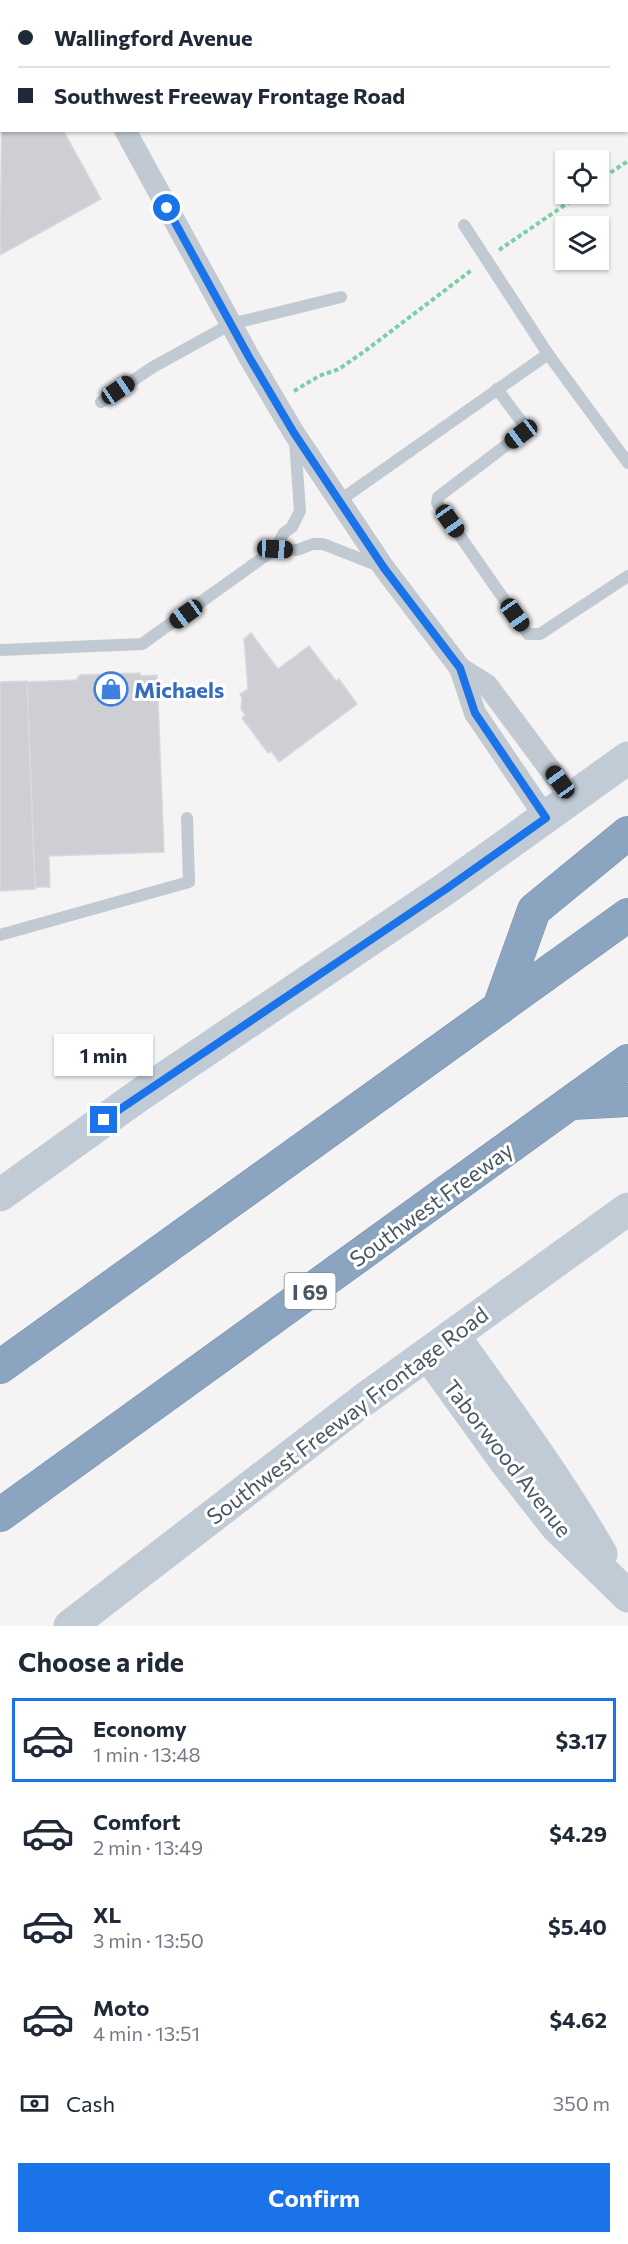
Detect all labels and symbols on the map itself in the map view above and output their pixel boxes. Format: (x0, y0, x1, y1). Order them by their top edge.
route start (153, 194, 180, 221)
car (98, 372, 138, 408)
car (501, 416, 541, 452)
car (432, 501, 468, 541)
car (257, 539, 293, 559)
car (497, 595, 533, 635)
car (166, 596, 206, 632)
shop icon: Michaels (93, 671, 129, 707)
place label: Michaels (134, 676, 224, 703)
car (542, 762, 578, 802)
callout: 1 min (54, 1033, 154, 1075)
route end (90, 1106, 117, 1133)
street label: Southwest Freeway (344, 1136, 518, 1272)
road number: I 69 (284, 1273, 336, 1309)
street label: Southwest Freeway Frontage Road (201, 1300, 493, 1530)
street label: Taborwood Avenue (438, 1374, 578, 1542)

